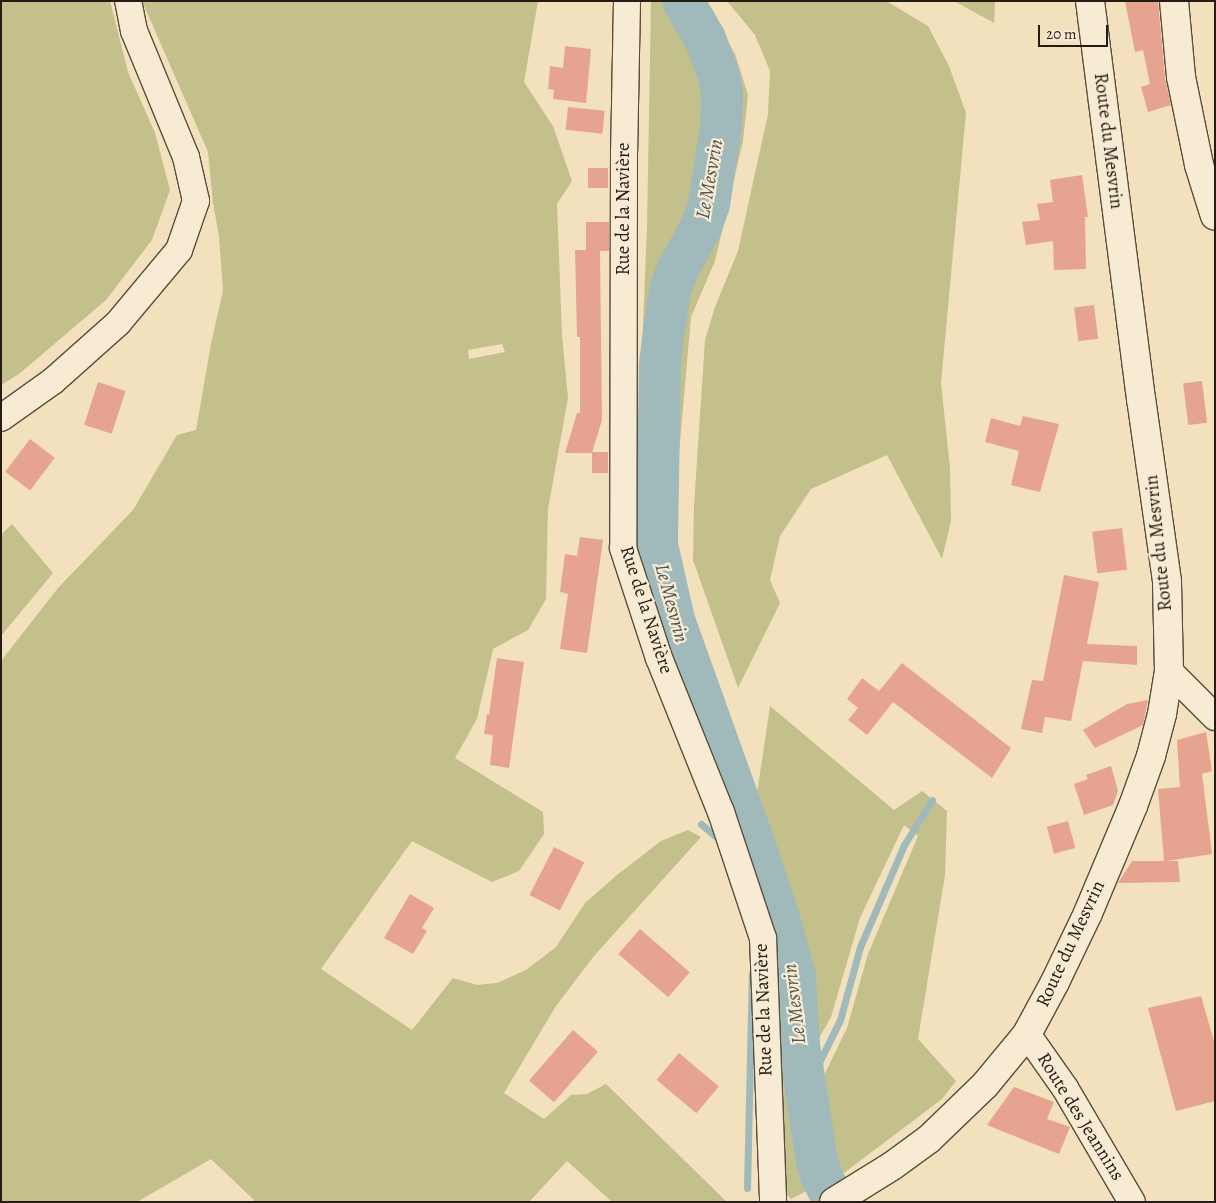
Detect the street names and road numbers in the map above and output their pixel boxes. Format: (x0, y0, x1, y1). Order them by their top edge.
street label: Route du Mesvrin (1088, 72, 1128, 210)
street label: Rue de la Navière (613, 142, 635, 276)
street label: Route du Mesvrin (1141, 474, 1177, 612)
street label: Rue de la Navière (615, 543, 677, 677)
street label: Route du Mesvrin (1032, 877, 1110, 1011)
street label: Rue de la Navière (750, 943, 778, 1077)
street label: Route des Jeannins (1032, 1049, 1128, 1185)

